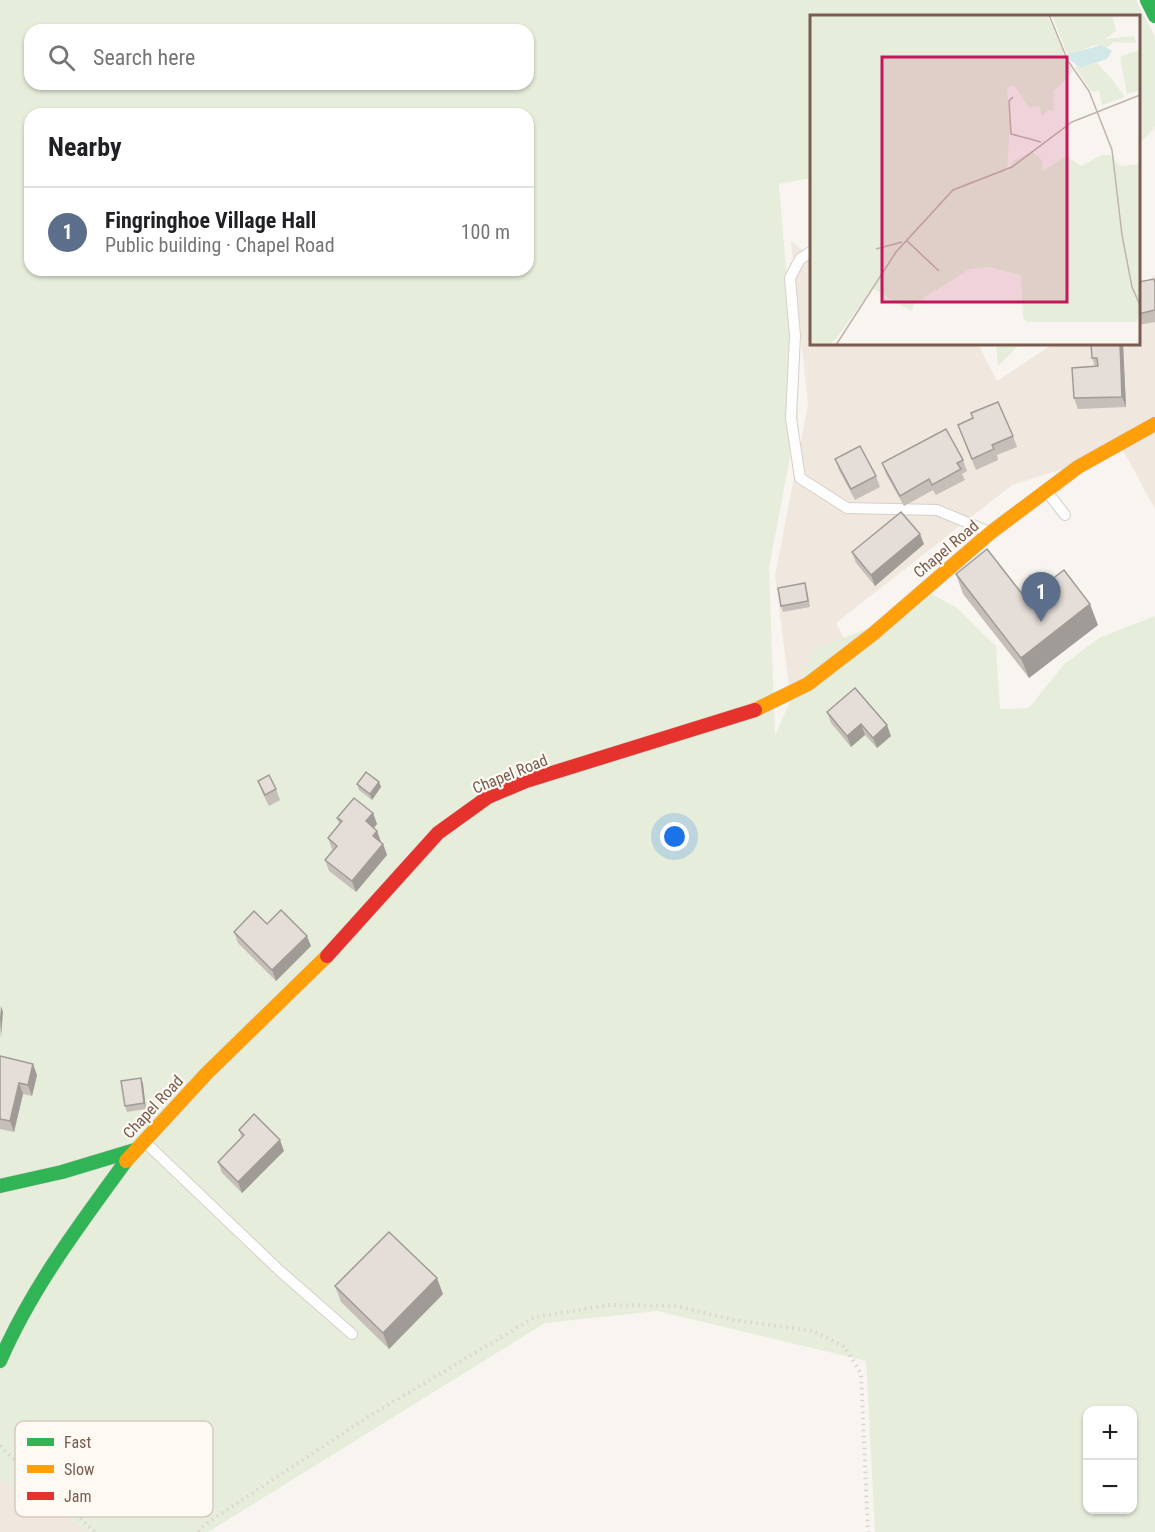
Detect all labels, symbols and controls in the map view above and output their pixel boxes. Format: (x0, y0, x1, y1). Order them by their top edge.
inset map (810, 15, 1140, 345)
search box (24, 24, 534, 90)
icon: search (45, 41, 78, 74)
text: Search here (93, 45, 195, 70)
text: Nearby (48, 132, 122, 162)
text: Fingringhoe Village Hall (105, 208, 316, 233)
text: 1 (62, 220, 73, 244)
text: 100 m (461, 220, 510, 244)
text: Public building · Chapel Road (105, 233, 335, 257)
street label: Chapel Road (910, 516, 982, 582)
pin: 1 (1022, 572, 1060, 622)
street label: Chapel Road (470, 750, 550, 798)
your location (660, 822, 689, 851)
street label: Chapel Road (119, 1072, 187, 1142)
map controls (1083, 1406, 1137, 1514)
button: + (1083, 1406, 1137, 1460)
legend (15, 1421, 213, 1517)
text: Fast (64, 1433, 91, 1452)
text: Slow (64, 1460, 94, 1479)
button: − (1083, 1460, 1137, 1514)
text: Jam (64, 1487, 91, 1506)

